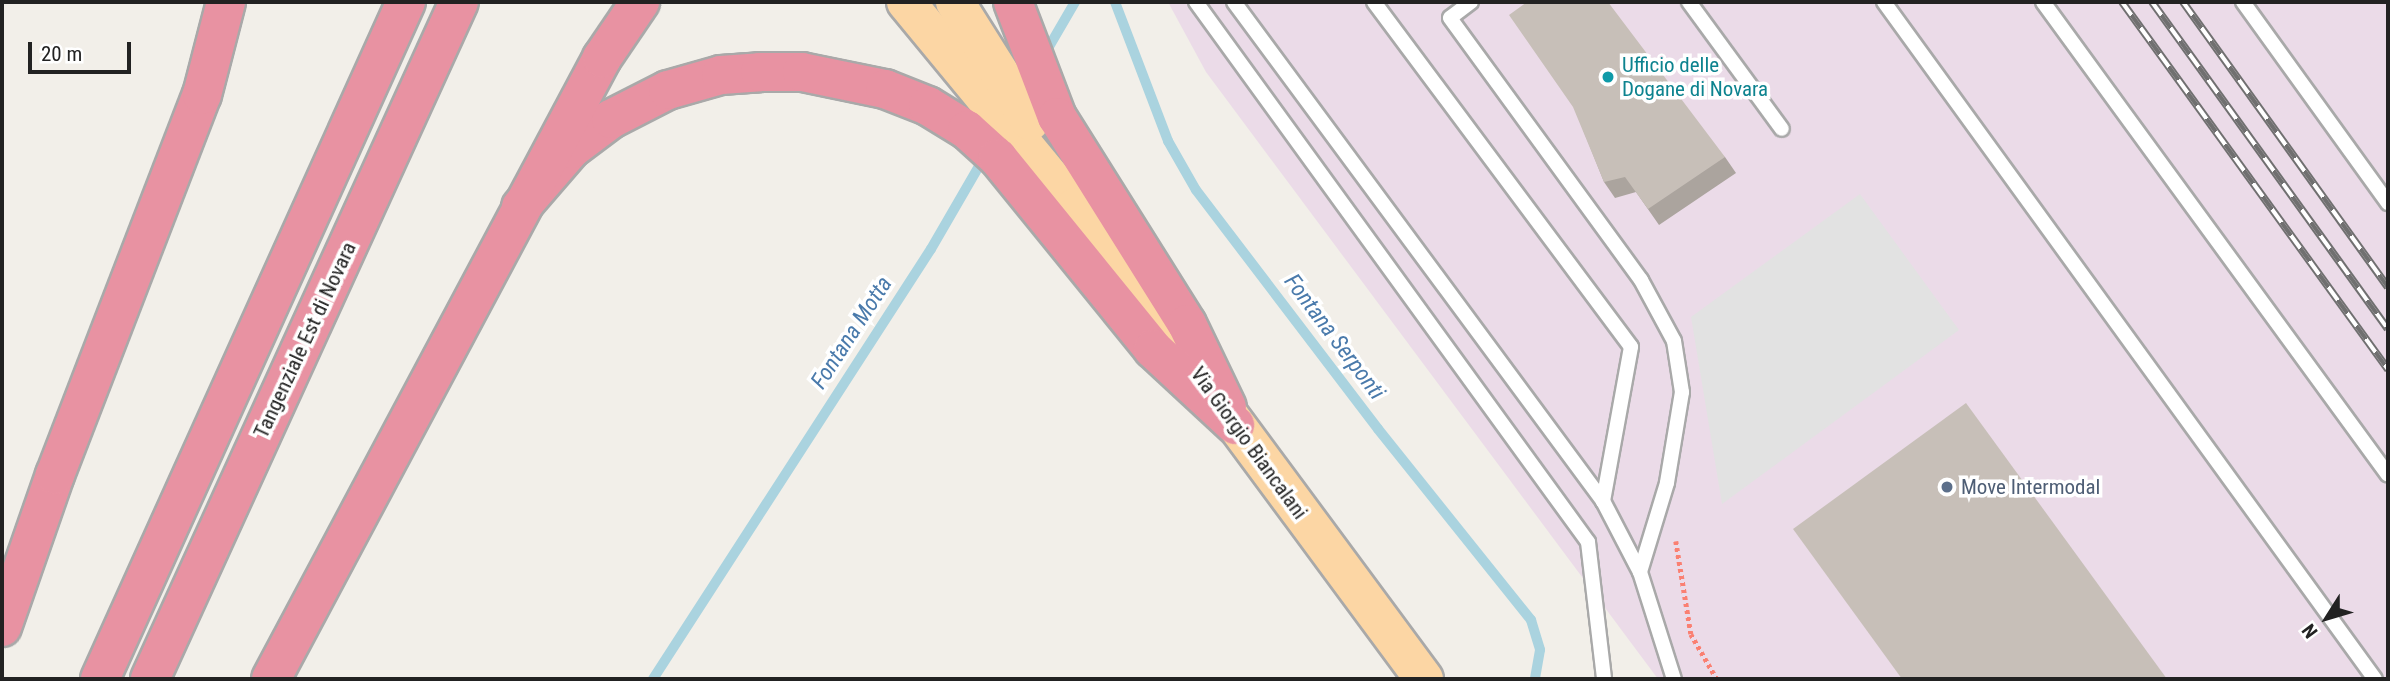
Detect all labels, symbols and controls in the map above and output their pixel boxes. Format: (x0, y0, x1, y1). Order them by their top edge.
scale bar (32, 28, 135, 72)
text: 20 m (41, 42, 82, 66)
place label: Ufficio delle Dogane di Novara (1622, 52, 1768, 102)
marker: Ufficio delle Dogane di Novara (1600, 69, 1616, 85)
street label: Tangenziale Est di Novara (248, 238, 362, 442)
water label: Fontana Serponti (1278, 269, 1390, 405)
water label: Fontana Motta (805, 272, 899, 394)
street label: Via Giorgio Biancalani (1185, 362, 1313, 524)
place label: Move Intermodal (1961, 474, 2100, 500)
marker: Move Intermodal (1939, 479, 1955, 495)
north arrow (2292, 583, 2362, 653)
text: N (2297, 619, 2323, 643)

